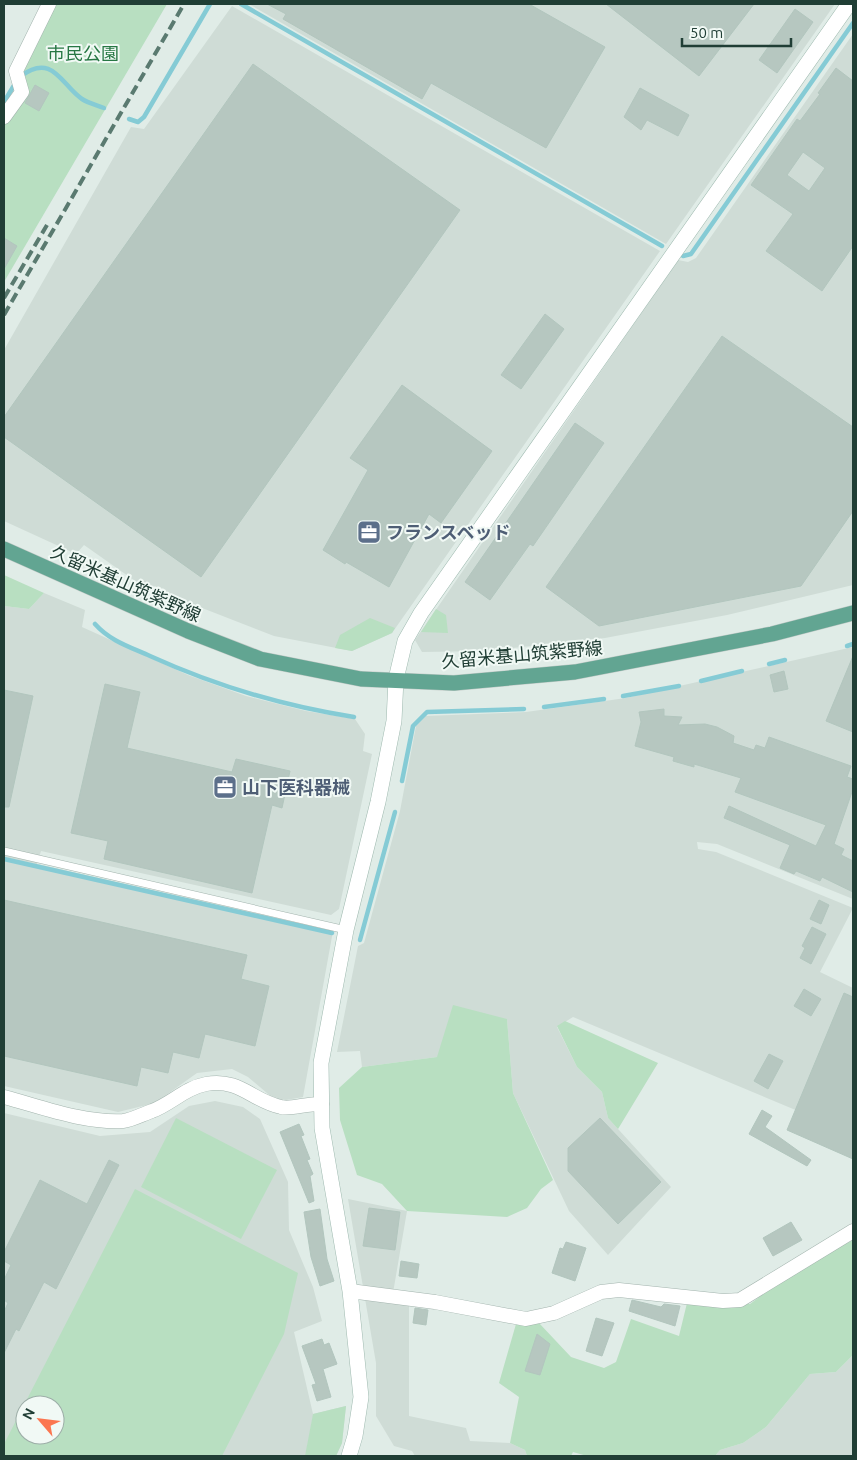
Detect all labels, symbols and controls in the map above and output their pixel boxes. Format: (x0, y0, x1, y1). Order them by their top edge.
scale bar (682, 15, 791, 47)
text: 50 m (690, 24, 723, 41)
park label: 市民公園 (47, 43, 119, 63)
office icon: フランスベッド (356, 519, 382, 545)
place label: フランスベッド (386, 522, 510, 542)
street label: 久留米基山筑紫野線 (48, 541, 204, 625)
street label: 久留米基山筑紫野線 (440, 637, 604, 671)
office icon: 山下医科器械 (212, 774, 238, 800)
place label: 山下医科器械 (242, 777, 350, 797)
north arrow (15, 1395, 65, 1445)
text: N (19, 1406, 38, 1422)

